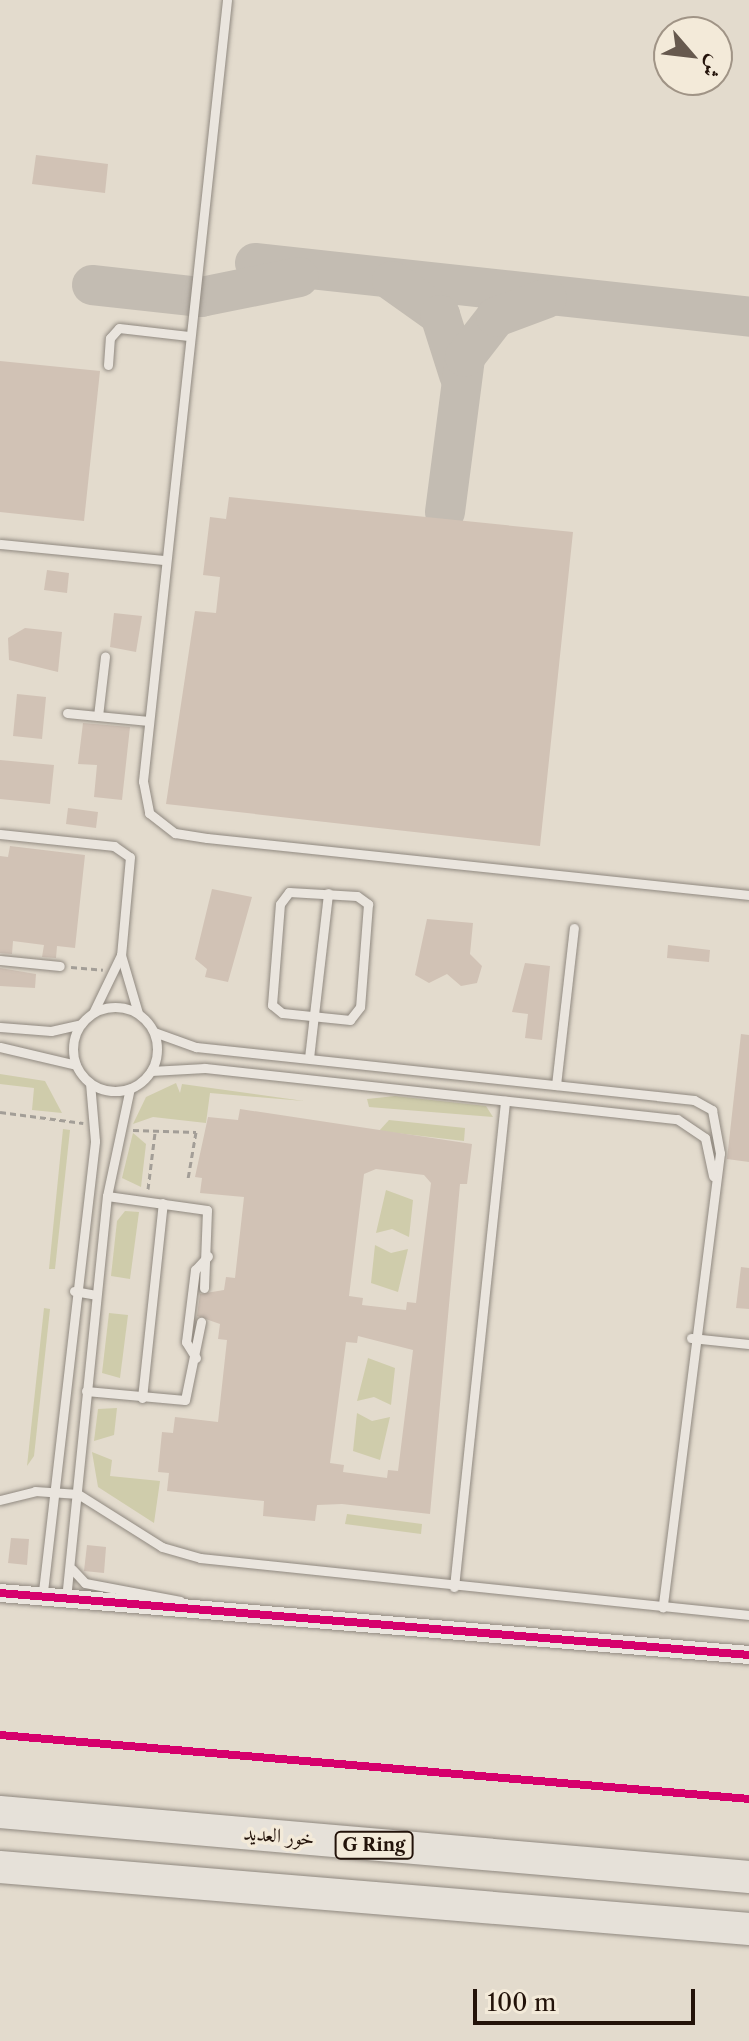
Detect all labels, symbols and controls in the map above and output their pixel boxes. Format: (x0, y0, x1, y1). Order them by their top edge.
north arrow (653, 16, 733, 96)
text: ش (696, 51, 730, 83)
street label: خور العديد (243, 1821, 315, 1851)
road number: G Ring (334, 1831, 414, 1859)
scale bar (477, 1973, 699, 2023)
text: 100 m (487, 1988, 556, 2017)

